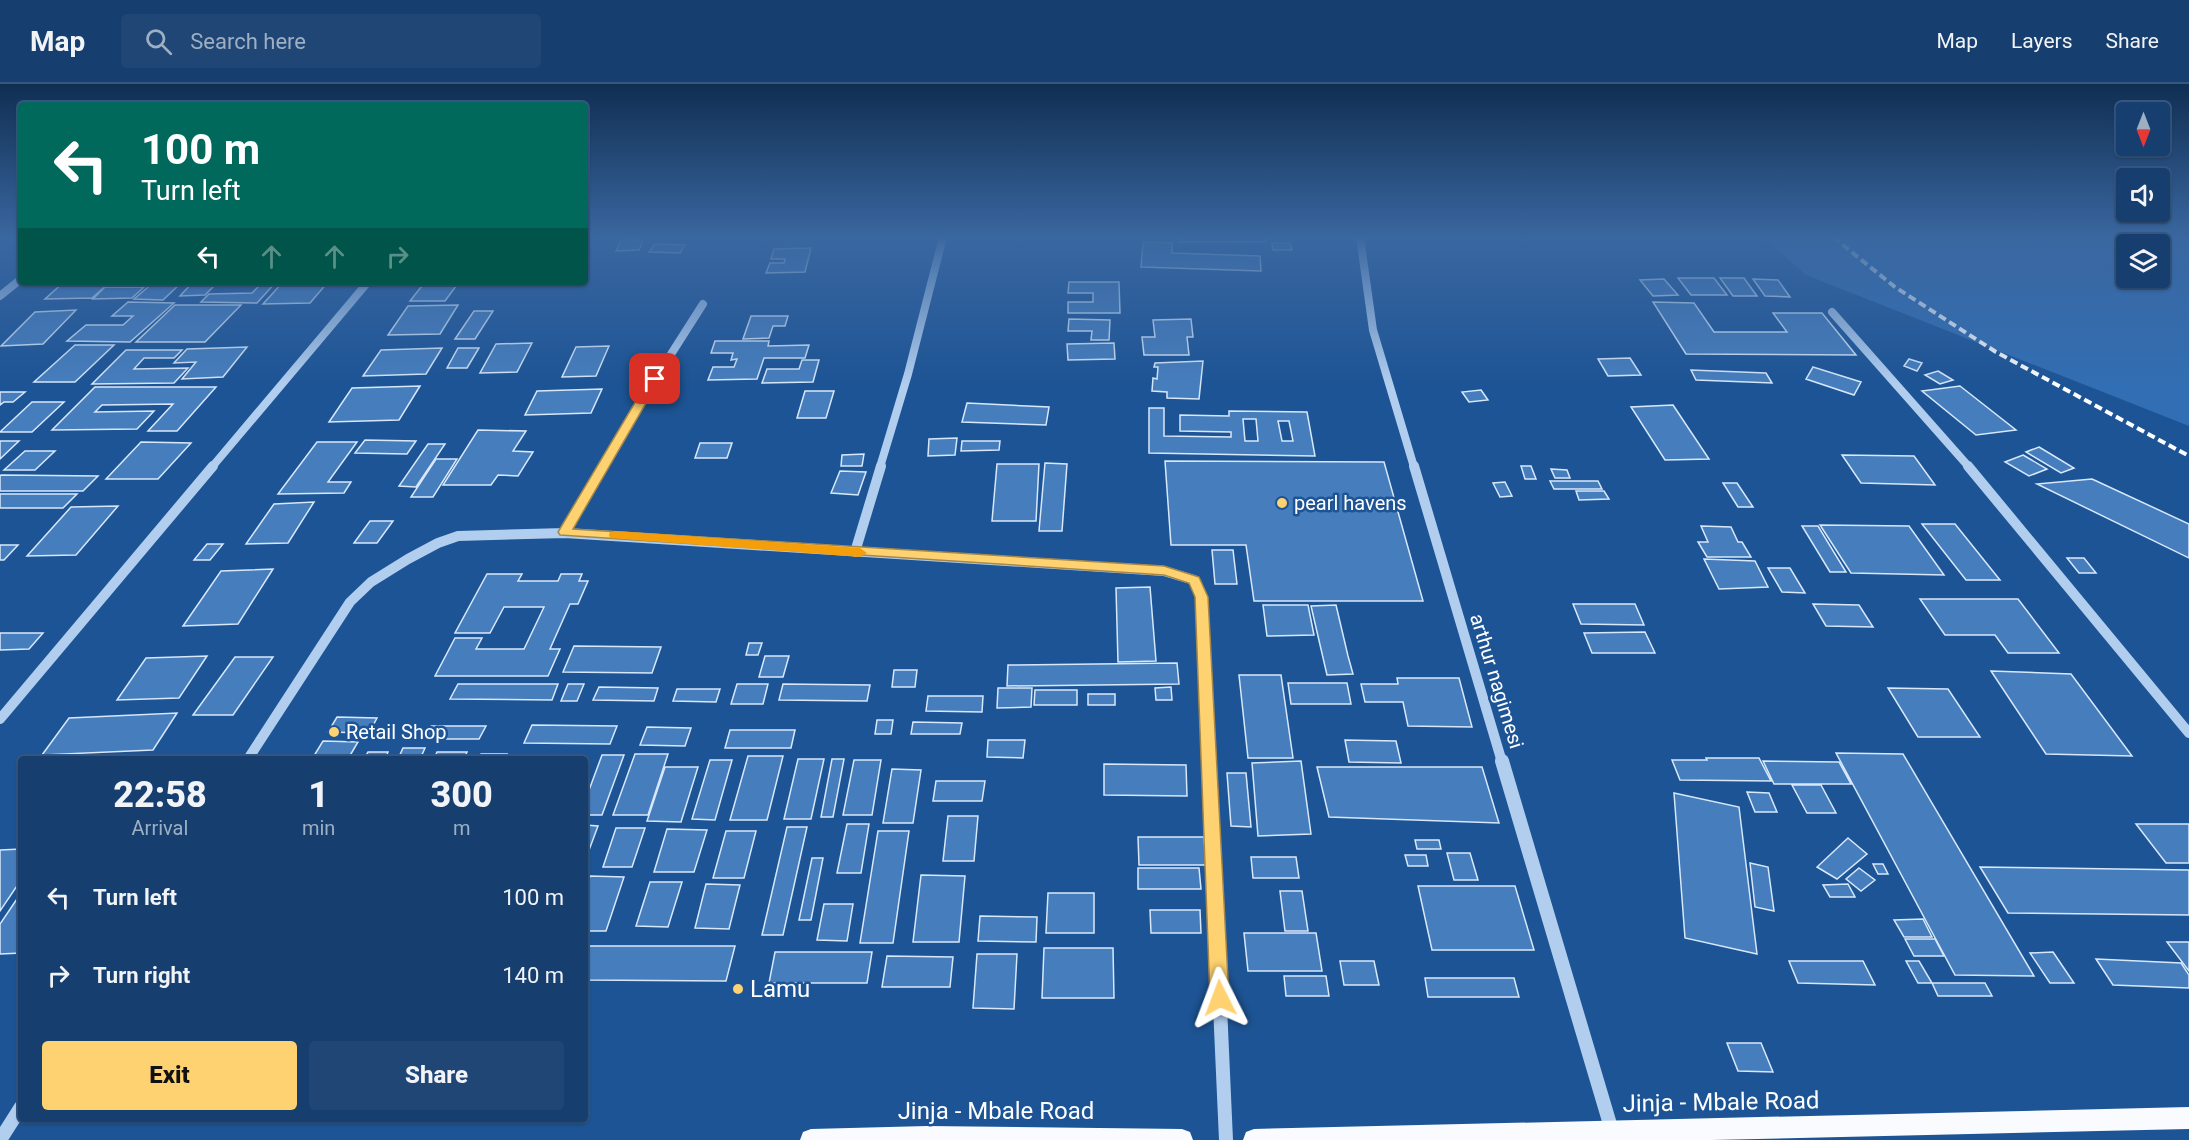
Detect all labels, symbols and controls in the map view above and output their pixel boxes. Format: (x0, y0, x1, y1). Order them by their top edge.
search box (121, 14, 541, 68)
text: Map (30, 25, 85, 58)
icon: search (142, 25, 175, 58)
text: Search here (190, 29, 306, 54)
text: Map (1936, 29, 1978, 53)
text: Layers (2011, 29, 2072, 53)
text: Share (2105, 29, 2159, 53)
north arrow (2116, 102, 2170, 156)
map controls (2116, 102, 2170, 288)
text: 100 m (141, 125, 260, 174)
icon: left (42, 126, 120, 204)
button: sound (2116, 168, 2170, 222)
text: Turn left (141, 175, 241, 207)
button: layers (2116, 234, 2170, 288)
icon: left (192, 240, 225, 273)
icon: ahead (255, 240, 288, 273)
icon: ahead (318, 240, 351, 273)
icon: right (381, 240, 414, 273)
pin (629, 353, 680, 404)
icon: arrive (638, 362, 671, 395)
place label: pearl havens (1294, 491, 1407, 515)
marker: pearl havens (1275, 496, 1289, 510)
street label: arthur nagimesi (1465, 611, 1529, 751)
place label: Retail Shop (346, 720, 447, 744)
marker: Retail Shop (327, 725, 341, 739)
text: 22:58 (113, 774, 207, 816)
text: 1 (308, 774, 329, 816)
text: 300 (431, 774, 493, 816)
text: Arrival (132, 816, 188, 840)
text: min (302, 816, 335, 840)
text: m (453, 816, 470, 840)
icon: left (42, 881, 75, 914)
text: Turn left (93, 885, 177, 910)
text: 100 m (502, 885, 564, 910)
icon: right (42, 959, 75, 992)
text: Turn right (93, 963, 190, 988)
text: 140 m (502, 963, 564, 988)
position arrow (1188, 966, 1252, 1030)
place label: Lamu (750, 975, 810, 1003)
marker: Lamu (731, 982, 745, 996)
button: Exit (42, 1041, 297, 1110)
button: Share (309, 1041, 564, 1110)
street label: Jinja - Mbale Road (1622, 1086, 1820, 1118)
street label: Jinja - Mbale Road (898, 1097, 1094, 1125)

